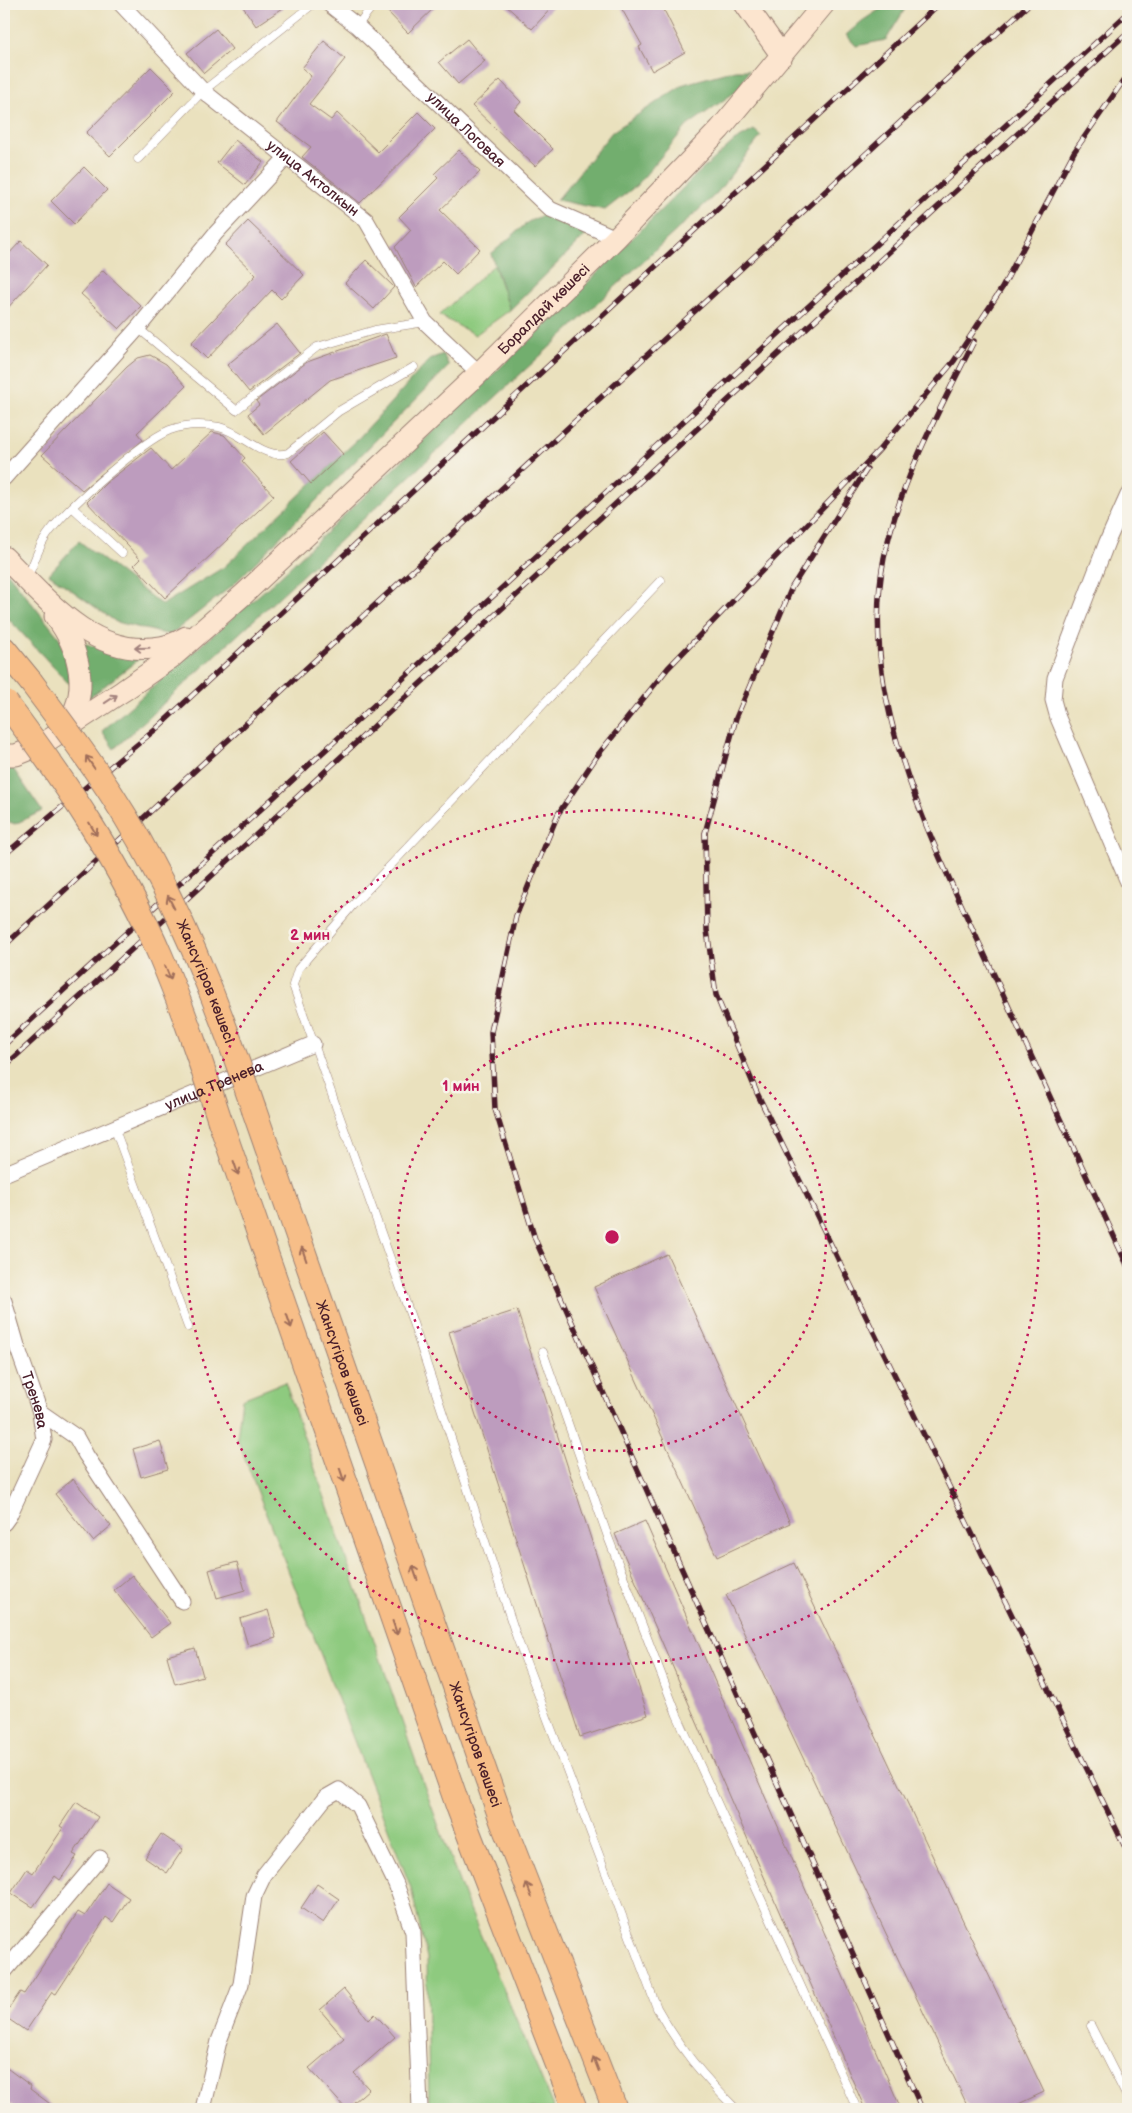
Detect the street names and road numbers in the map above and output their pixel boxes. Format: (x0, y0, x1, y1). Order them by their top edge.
street label: улица Логовая (423, 88, 509, 171)
street label: улица Актолкын (263, 136, 363, 221)
street label: Боралдай көшесі (494, 260, 594, 359)
street label: Жансүгіров көшесі (172, 917, 239, 1046)
street label: улица Тренева (162, 1056, 266, 1115)
street label: Жансүгіров көшесі (312, 1298, 373, 1428)
street label: Тренева (17, 1369, 52, 1430)
street label: Жансүгіров көшесі (445, 1679, 506, 1810)

